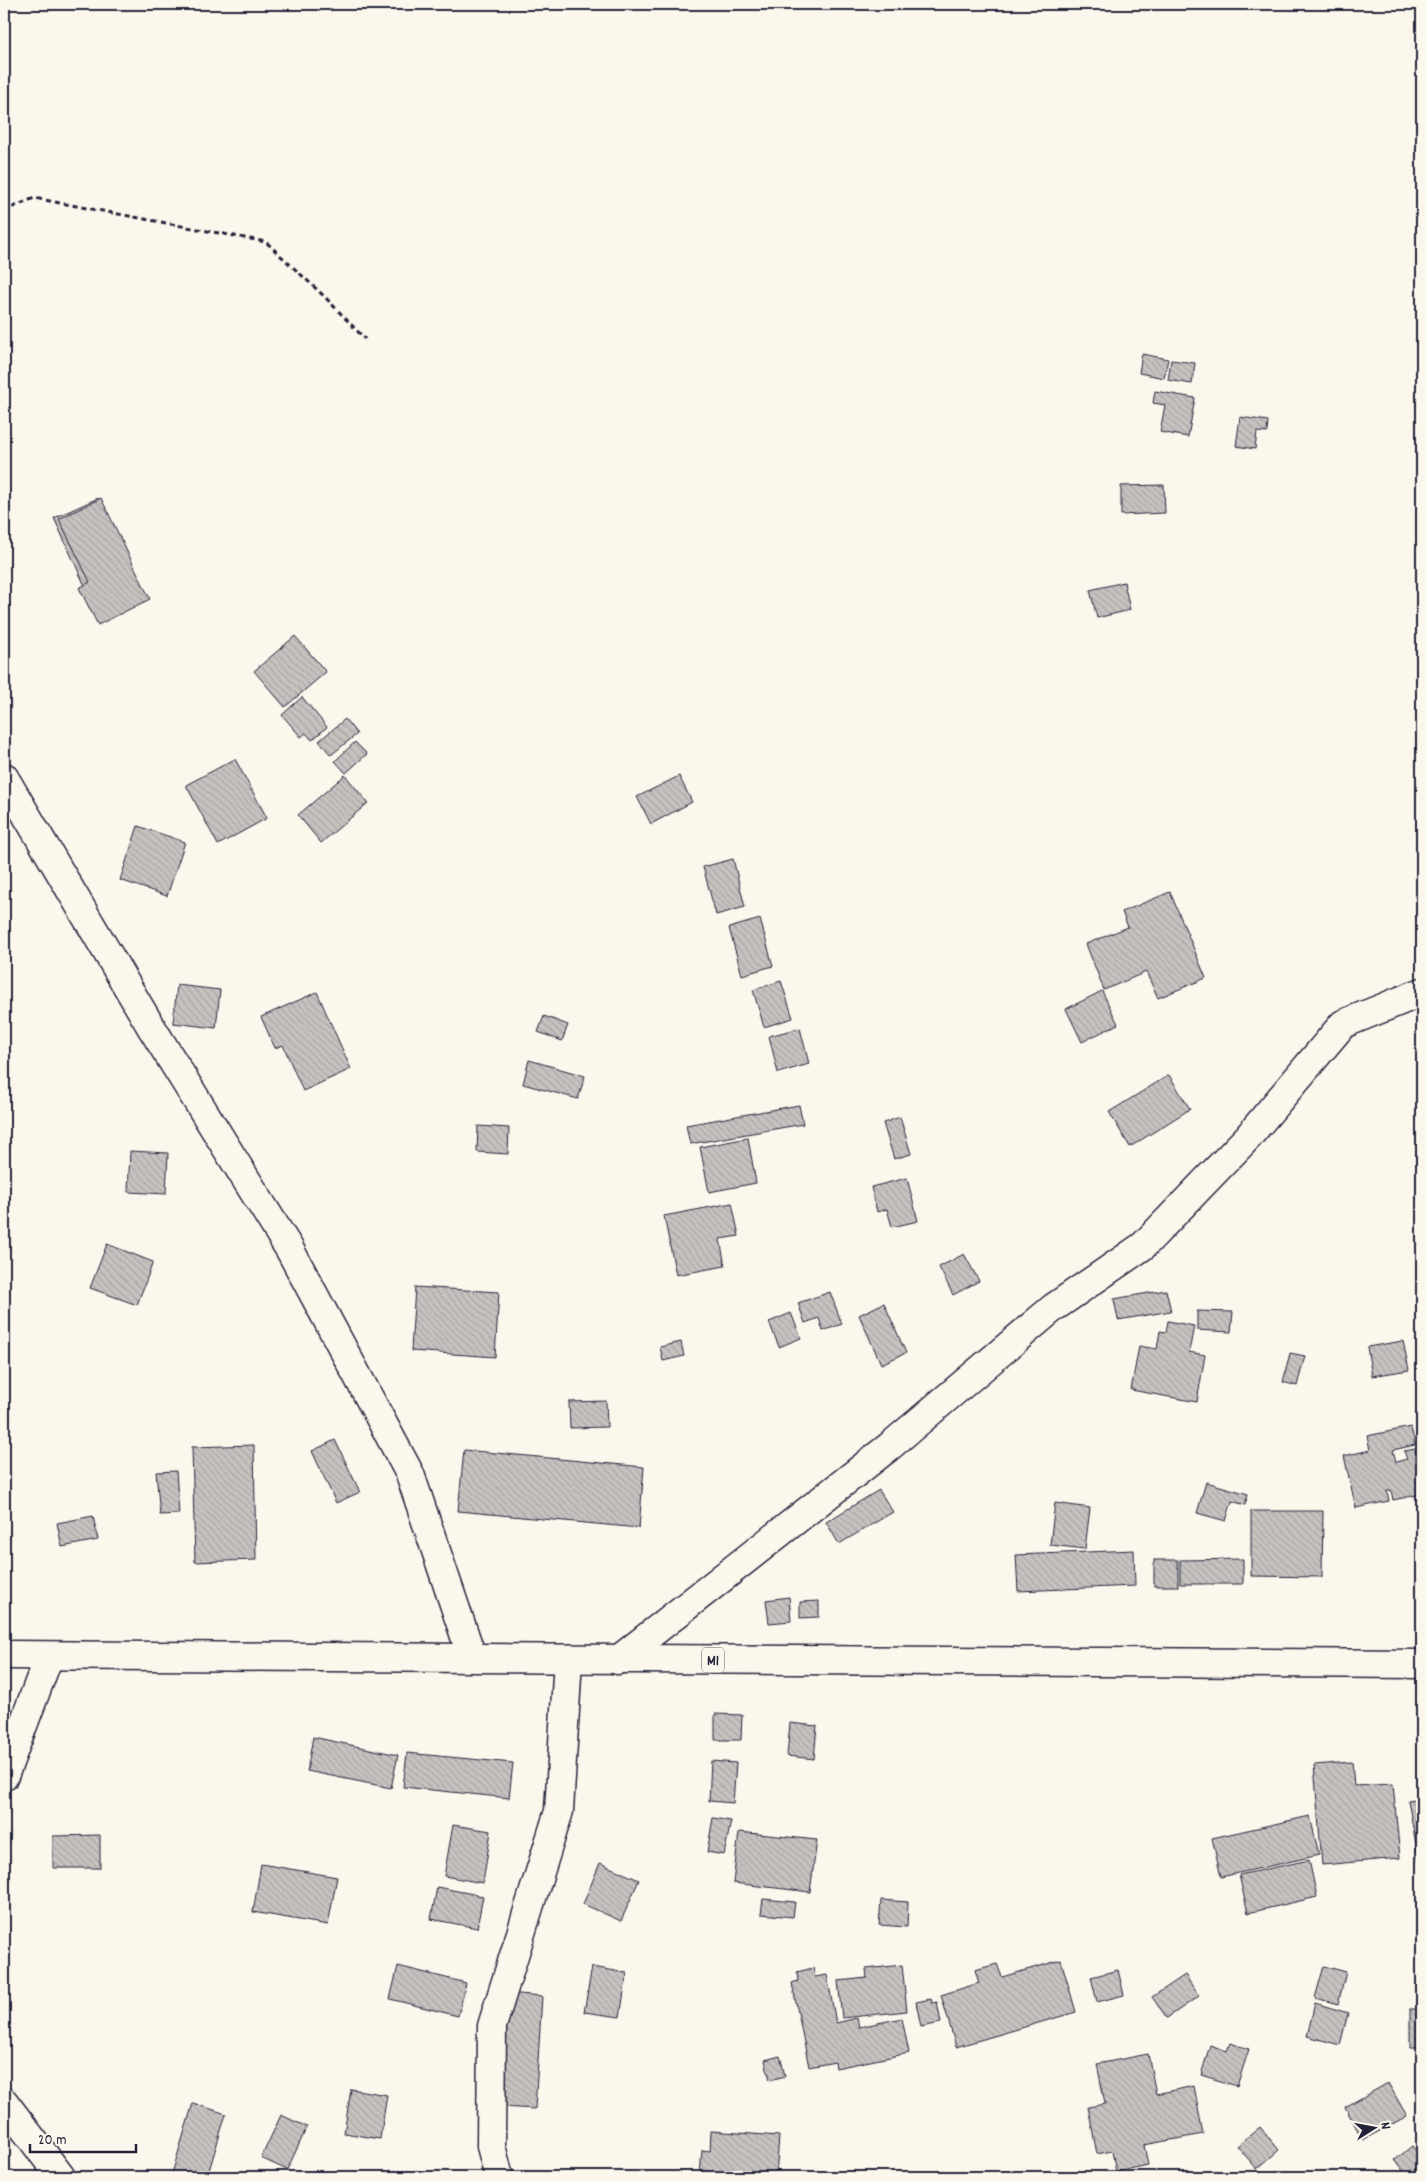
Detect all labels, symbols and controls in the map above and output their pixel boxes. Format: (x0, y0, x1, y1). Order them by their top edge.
road number: M1 (702, 1648, 724, 1672)
north arrow (1348, 2104, 1398, 2154)
scale bar (30, 2121, 136, 2153)
text: N (1374, 2121, 1395, 2131)
text: 20 m (38, 2130, 66, 2152)

